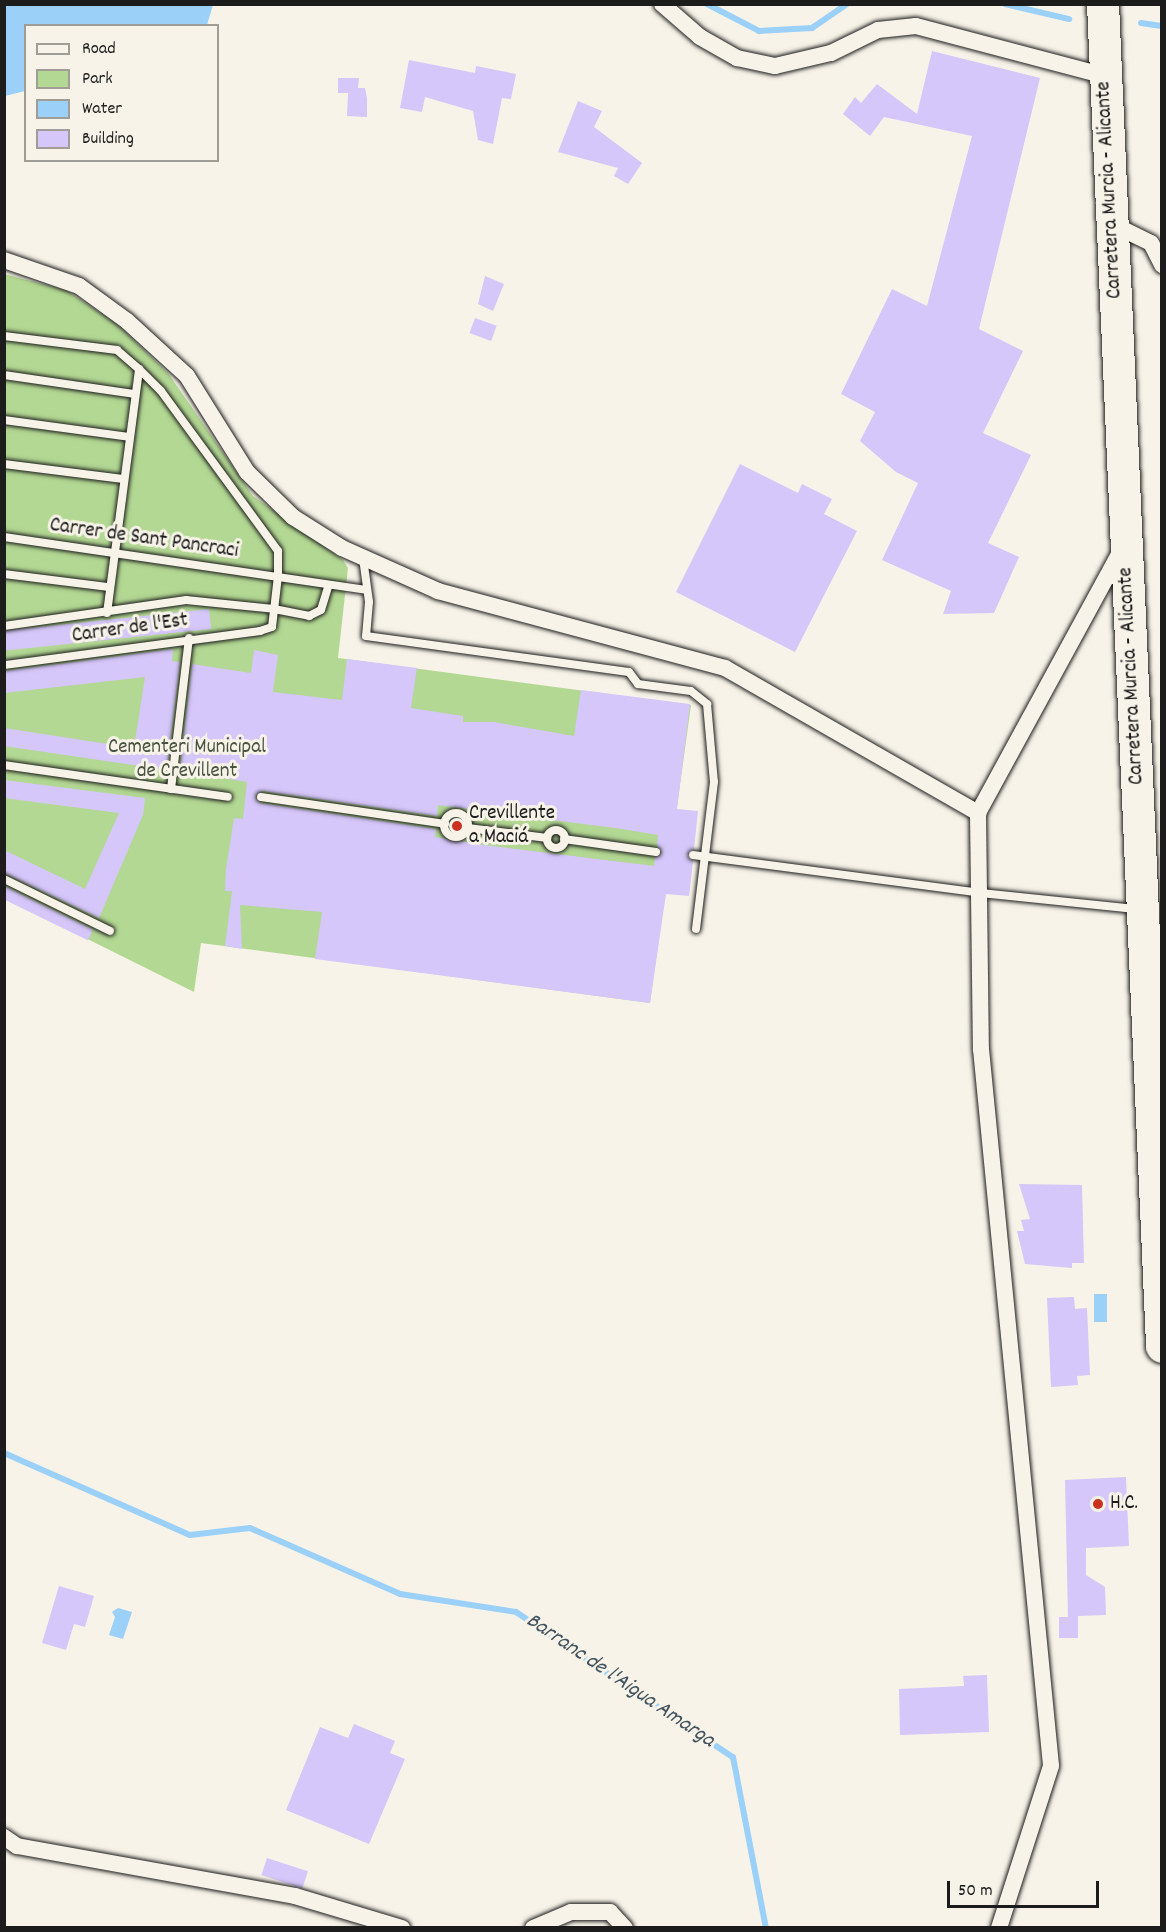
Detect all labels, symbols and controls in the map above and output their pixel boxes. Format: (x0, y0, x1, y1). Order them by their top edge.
legend (24, 24, 219, 162)
text: Road (82, 37, 116, 62)
text: Park (82, 67, 113, 92)
street label: Carretera Murcia - Alicante (1092, 81, 1128, 299)
text: Water (82, 97, 122, 122)
text: Building (82, 127, 134, 152)
street label: Carrer de Sant Pancraci (48, 513, 240, 565)
street label: Carretera Murcia - Alicante (1114, 567, 1150, 785)
street label: Carrer de l'Est (70, 608, 190, 650)
park label: Cementeri Municipal de Crevillent (108, 735, 266, 785)
place label: Crevillente a Maciá (469, 801, 555, 851)
marker: Crevillente a Maciá (450, 819, 464, 833)
place label: H.C. (1110, 1491, 1138, 1517)
marker: H.C. (1091, 1497, 1105, 1511)
water label: Barranc de l'Aigua Amarga (521, 1608, 719, 1754)
scale bar (950, 1869, 1102, 1907)
text: 50 m (958, 1879, 993, 1904)

